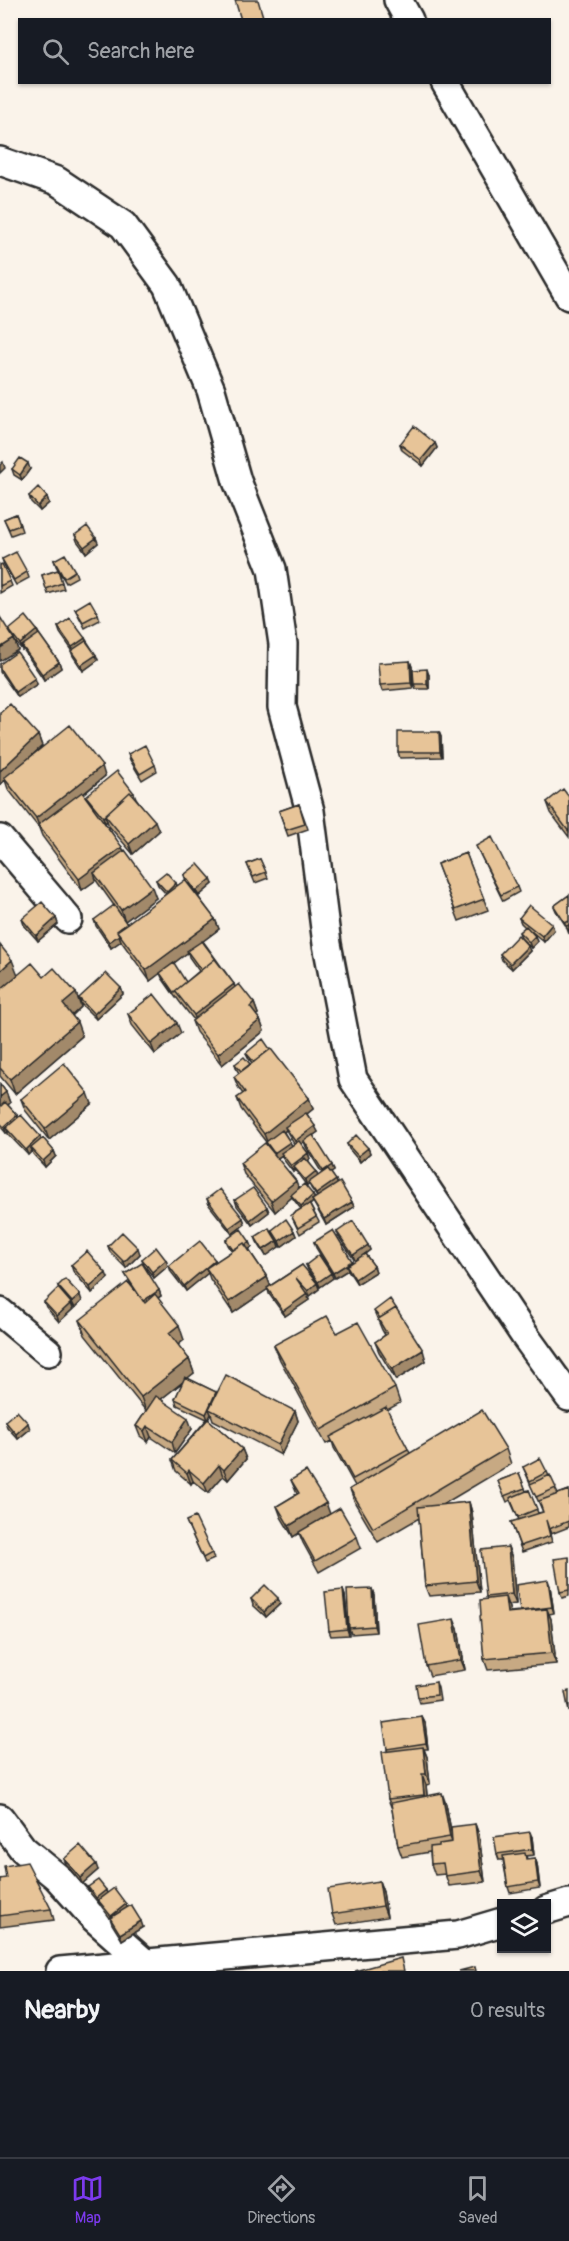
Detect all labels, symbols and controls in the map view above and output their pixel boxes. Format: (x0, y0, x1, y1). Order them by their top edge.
search box (18, 18, 551, 84)
icon: search (39, 35, 72, 68)
text: Search here (87, 37, 194, 65)
map controls (497, 1899, 551, 1953)
button: layers (497, 1899, 551, 1953)
text: Nearby (24, 1994, 100, 2026)
text: 0 results (470, 1998, 545, 2023)
tab: Map (71, 2172, 104, 2228)
tab: Directions (247, 2172, 315, 2228)
tab: Saved (458, 2172, 498, 2228)

